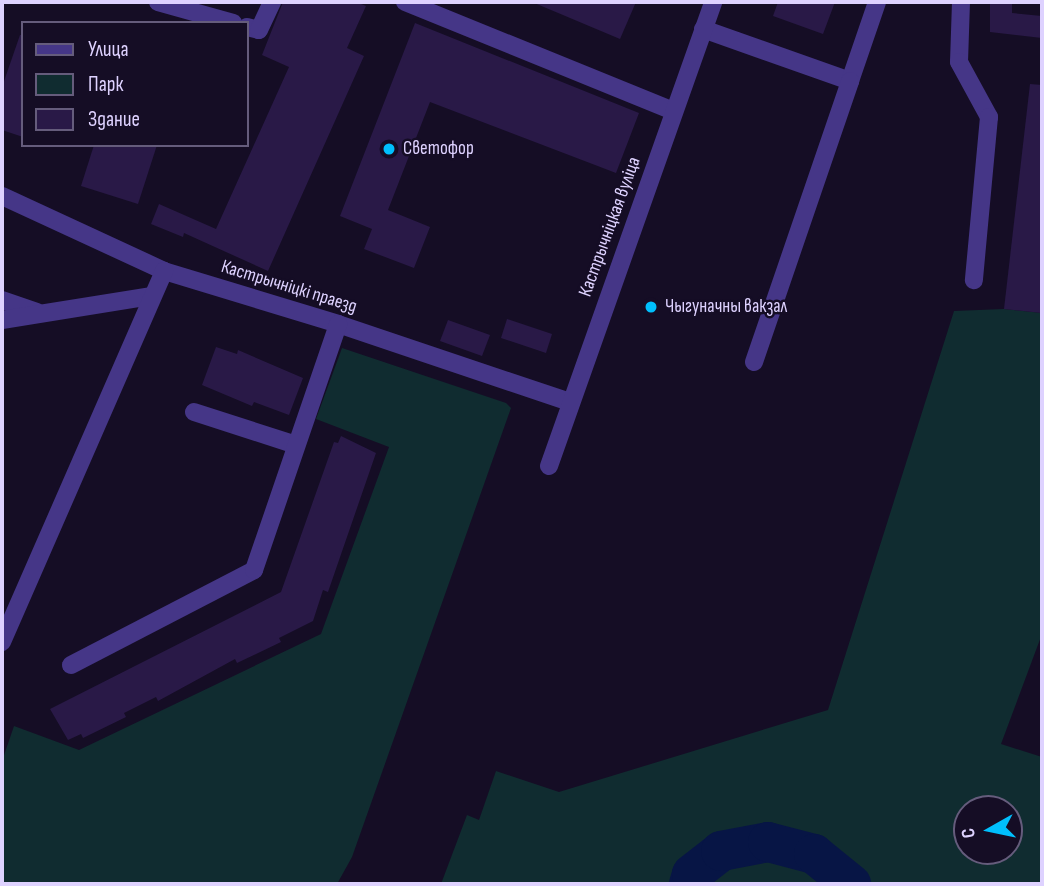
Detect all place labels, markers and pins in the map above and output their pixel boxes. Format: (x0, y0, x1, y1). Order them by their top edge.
place label: Светофор (403, 138, 474, 160)
marker: Светофор (381, 141, 397, 157)
place label: Чыгуначны вакзал (665, 296, 787, 318)
marker: Чыгуначны вакзал (643, 299, 659, 315)

